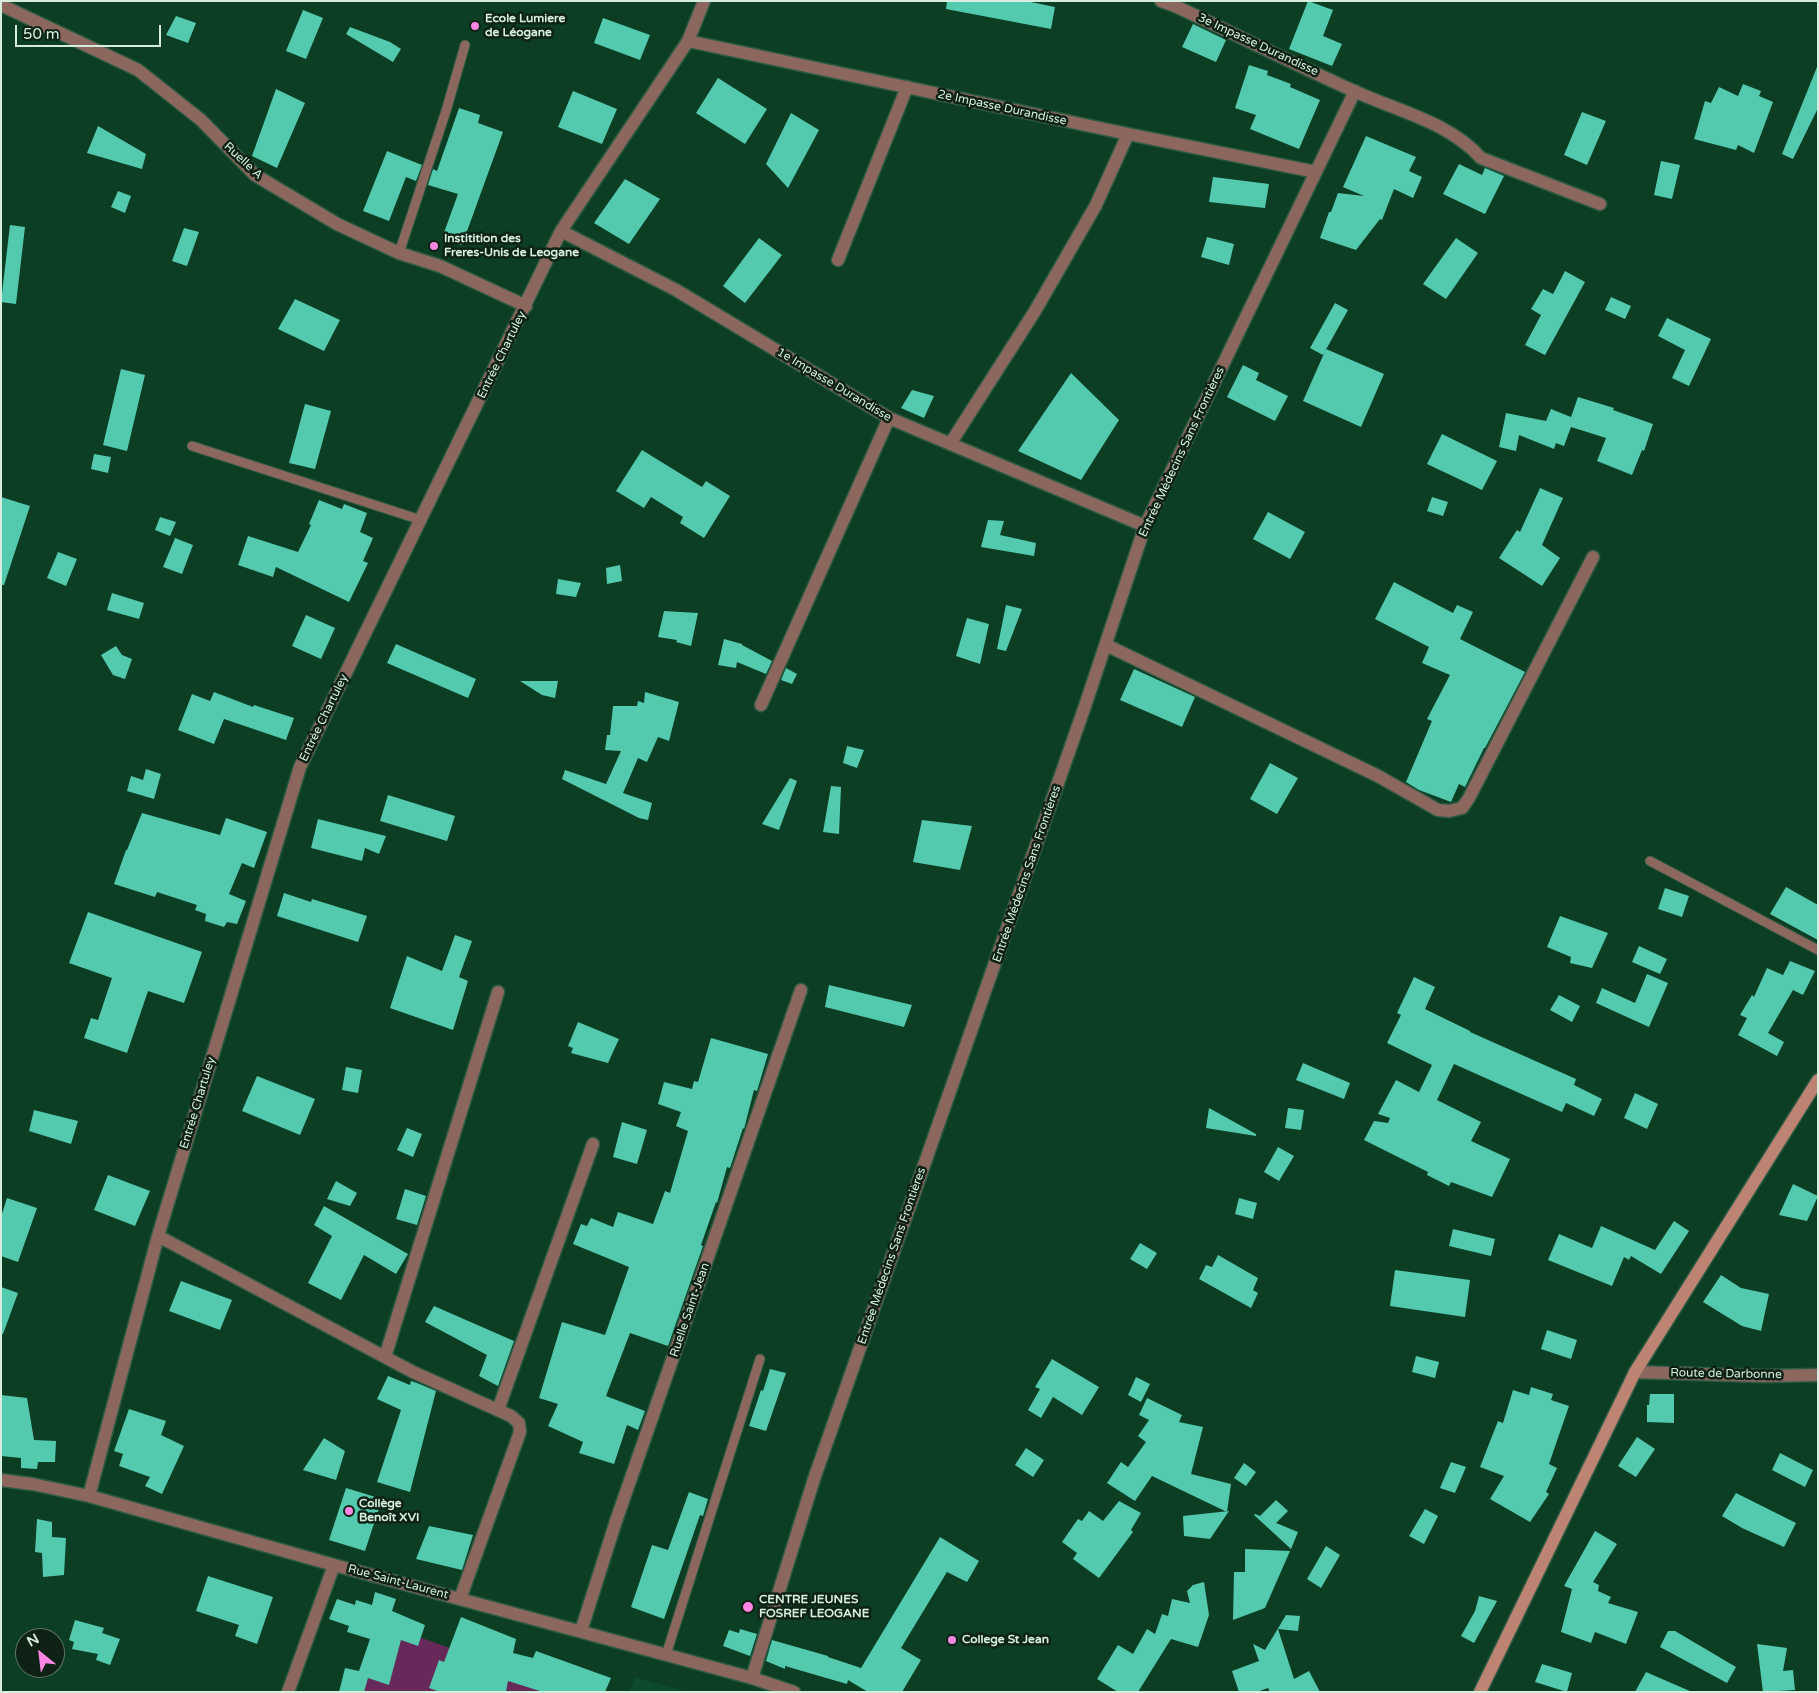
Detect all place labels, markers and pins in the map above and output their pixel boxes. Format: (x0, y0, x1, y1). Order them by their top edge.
place label: Ecole Lumiere de Léogane (485, 12, 565, 40)
marker: Ecole Lumiere de Léogane (469, 20, 481, 32)
place label: Institition des Freres-Unis de Leogane (444, 232, 579, 260)
marker: Institition des Freres-Unis de Leogane (428, 240, 440, 252)
place label: Collège Benoît XVI (359, 1497, 420, 1525)
marker: Collège Benoît XVI (343, 1505, 355, 1517)
place label: CENTRE JEUNES FOSREF LEOGANE (759, 1593, 869, 1621)
marker: CENTRE JEUNES FOSREF LEOGANE (741, 1600, 755, 1614)
place label: College St Jean (962, 1633, 1049, 1647)
marker: College St Jean (946, 1634, 958, 1646)

